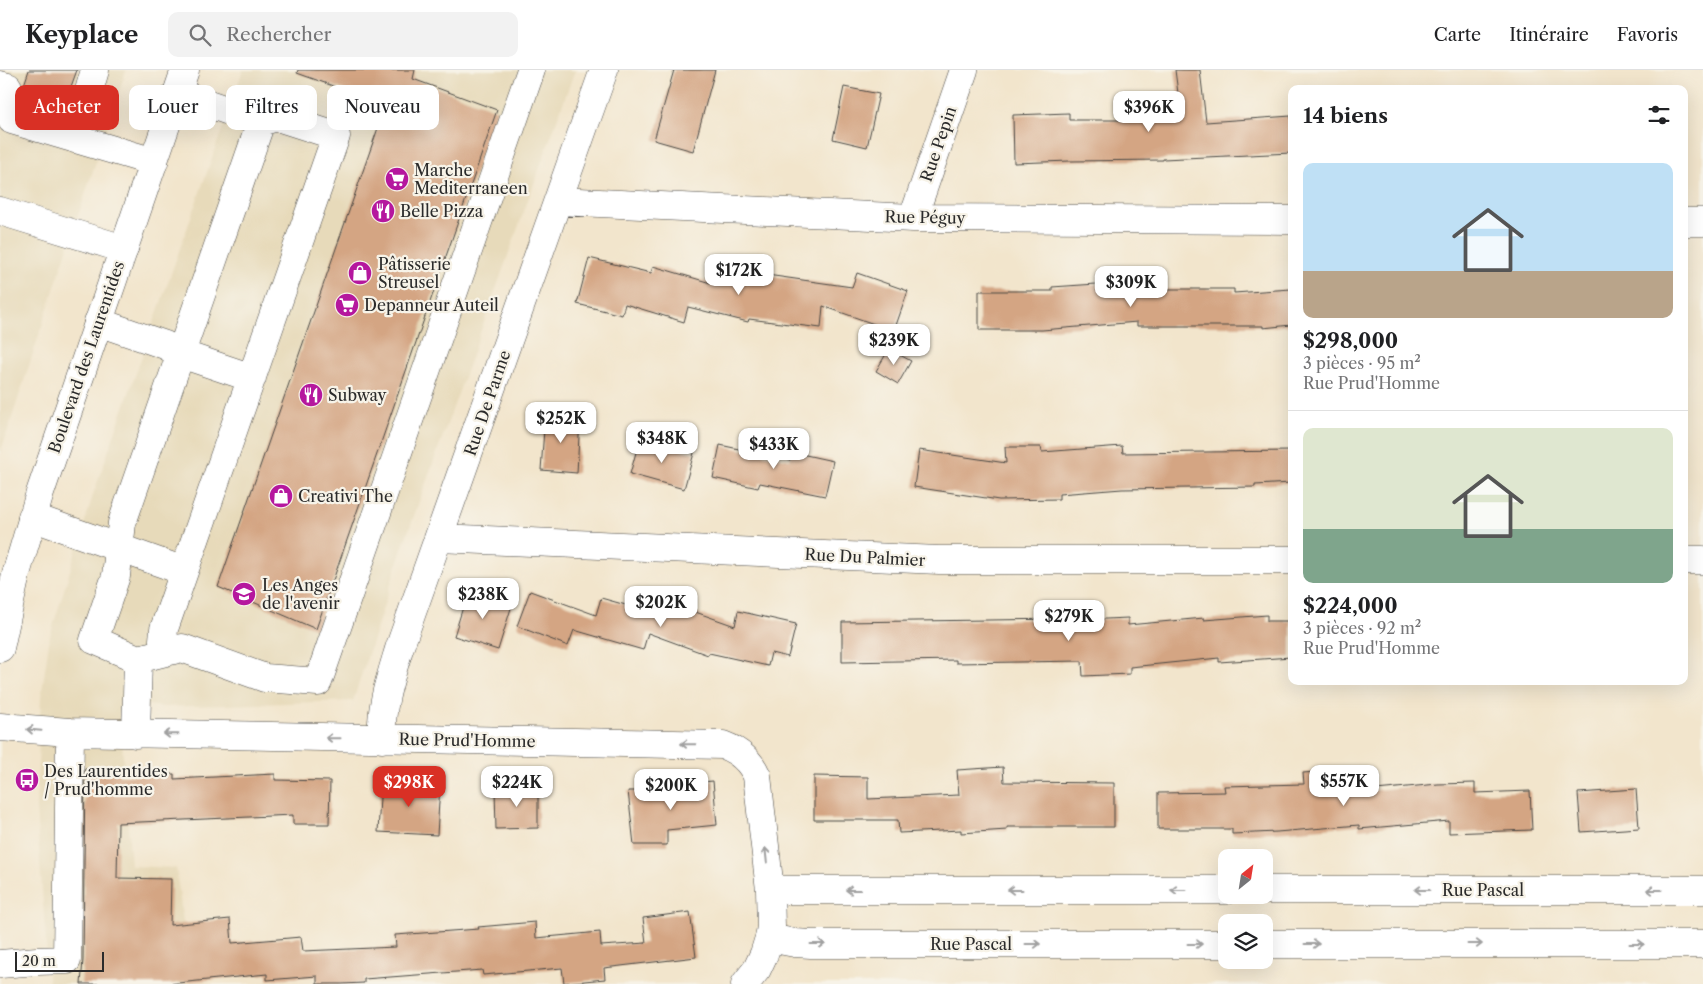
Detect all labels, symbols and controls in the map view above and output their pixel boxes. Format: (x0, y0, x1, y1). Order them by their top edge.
search box (168, 12, 518, 57)
text: Keyplace (25, 20, 138, 49)
icon: search (186, 21, 214, 49)
text: Rechercher (226, 23, 332, 46)
text: Carte (1434, 24, 1481, 46)
text: Itinéraire (1509, 24, 1589, 46)
text: Favoris (1617, 24, 1678, 46)
chip: Acheter (15, 85, 119, 130)
chip: Louer (129, 85, 216, 130)
chip: Filtres (226, 85, 317, 130)
chip: Nouveau (327, 85, 439, 130)
pin: $396K (1114, 90, 1184, 133)
text: $396K (1124, 97, 1174, 117)
icon: filters (1645, 101, 1673, 129)
text: 14 biens (1303, 103, 1388, 128)
street label: Rue Pepin (916, 104, 960, 184)
place label: Marche Mediterraneen (414, 160, 528, 198)
supermarket icon: Marche Mediterraneen (384, 166, 410, 192)
icon: home (1443, 195, 1533, 285)
restaurant icon: Belle Pizza (370, 198, 396, 224)
place label: Belle Pizza (400, 201, 484, 221)
street label: Rue Péguy (884, 206, 967, 228)
place label: Pâtisserie Streusel (378, 254, 451, 292)
pin: $172K (704, 254, 774, 296)
street label: Boulevard des Laurentides (44, 258, 128, 456)
shop icon: Pâtisserie Streusel (347, 260, 373, 286)
text: $172K (716, 260, 762, 280)
pin: $309K (1096, 266, 1166, 308)
text: $309K (1106, 272, 1156, 292)
supermarket icon: Depanneur Auteil (334, 292, 360, 318)
place label: Depanneur Auteil (364, 295, 499, 315)
pin: $239K (859, 324, 929, 366)
text: $298,000 (1303, 328, 1398, 353)
text: $239K (869, 330, 919, 350)
street label: Rue De Parme (460, 348, 514, 458)
text: 3 pièces · 95 m² (1303, 353, 1421, 373)
text: Rue Prud'Homme (1303, 373, 1440, 393)
restaurant icon: Subway (298, 382, 324, 408)
place label: Subway (328, 385, 388, 405)
pin: $252K (526, 402, 596, 444)
text: $252K (536, 408, 586, 428)
pin: $348K (627, 422, 697, 464)
text: $348K (637, 428, 687, 448)
pin: $433K (739, 428, 809, 470)
text: $433K (749, 434, 799, 454)
icon: home (1443, 461, 1533, 551)
shop icon: Creativi The (268, 483, 294, 509)
place label: Creativi The (298, 486, 393, 506)
street label: Rue Du Palmier (804, 544, 926, 570)
place label: Les Anges de l'avenir (262, 575, 340, 613)
pin: $238K (448, 578, 518, 620)
school or university icon: Les Anges de l'avenir (231, 581, 257, 607)
text: $238K (458, 584, 508, 604)
pin: $202K (626, 586, 696, 628)
text: $202K (636, 592, 686, 612)
text: $224,000 (1303, 593, 1398, 618)
pin: $279K (1034, 600, 1104, 642)
text: $279K (1044, 606, 1094, 626)
text: 3 pièces · 92 m² (1303, 618, 1421, 638)
text: Rue Prud'Homme (1303, 638, 1440, 658)
one-way arrow (27, 726, 43, 735)
street label: Rue Prud'Homme (398, 729, 536, 751)
one-way arrow (163, 730, 179, 739)
one-way arrow (325, 733, 341, 742)
one-way arrow (680, 739, 696, 749)
place label: Des Laurentides / Prud'homme (44, 761, 168, 799)
pin: $557K (1309, 764, 1379, 807)
pin: $298K (374, 766, 444, 808)
pin: $224K (482, 766, 552, 808)
bus stop icon: Des Laurentides / Prud'homme (14, 767, 40, 793)
pin: $200K (636, 768, 706, 811)
text: $557K (1320, 771, 1368, 791)
text: $298K (384, 772, 434, 792)
text: $224K (492, 772, 542, 792)
text: $200K (645, 775, 697, 795)
one-way arrow (761, 847, 771, 863)
north arrow (1218, 849, 1272, 904)
map controls (1218, 849, 1273, 969)
street label: Rue Pascal (1442, 880, 1524, 900)
one-way arrow (845, 885, 861, 895)
one-way arrow (1007, 885, 1024, 895)
one-way arrow (1170, 885, 1186, 895)
one-way arrow (1414, 885, 1430, 895)
one-way arrow (1647, 885, 1663, 895)
button: layers (1218, 914, 1273, 969)
street label: Rue Pascal (930, 934, 1012, 954)
one-way arrow (809, 939, 825, 949)
one-way arrow (1024, 939, 1040, 949)
one-way arrow (1186, 939, 1203, 949)
one-way arrow (1304, 939, 1320, 949)
one-way arrow (1466, 939, 1483, 949)
one-way arrow (1629, 939, 1645, 949)
scale bar (15, 949, 104, 972)
text: 20 m (22, 952, 56, 970)

